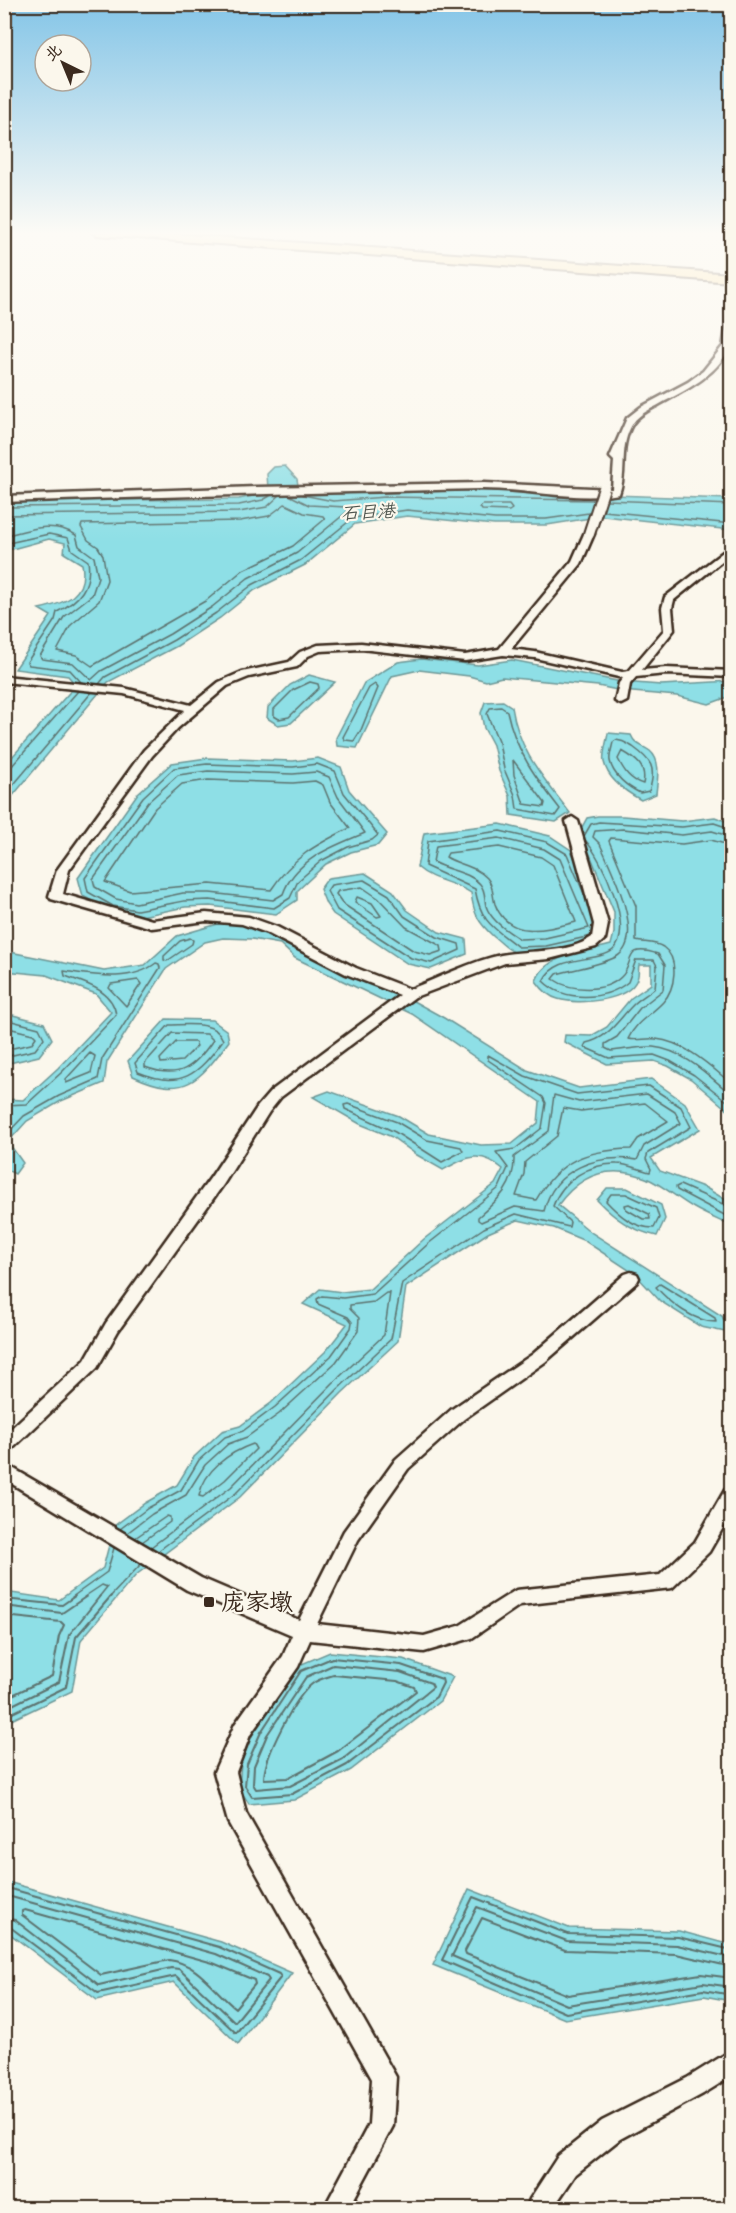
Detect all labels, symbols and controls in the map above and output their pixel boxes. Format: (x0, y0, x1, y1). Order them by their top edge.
north arrow (33, 33, 93, 93)
text: 北 (41, 41, 65, 65)
water label: 石目港 (341, 500, 398, 524)
place label: 庞家墩 (221, 1588, 293, 1616)
marker: 庞家墩 (202, 1595, 216, 1609)

